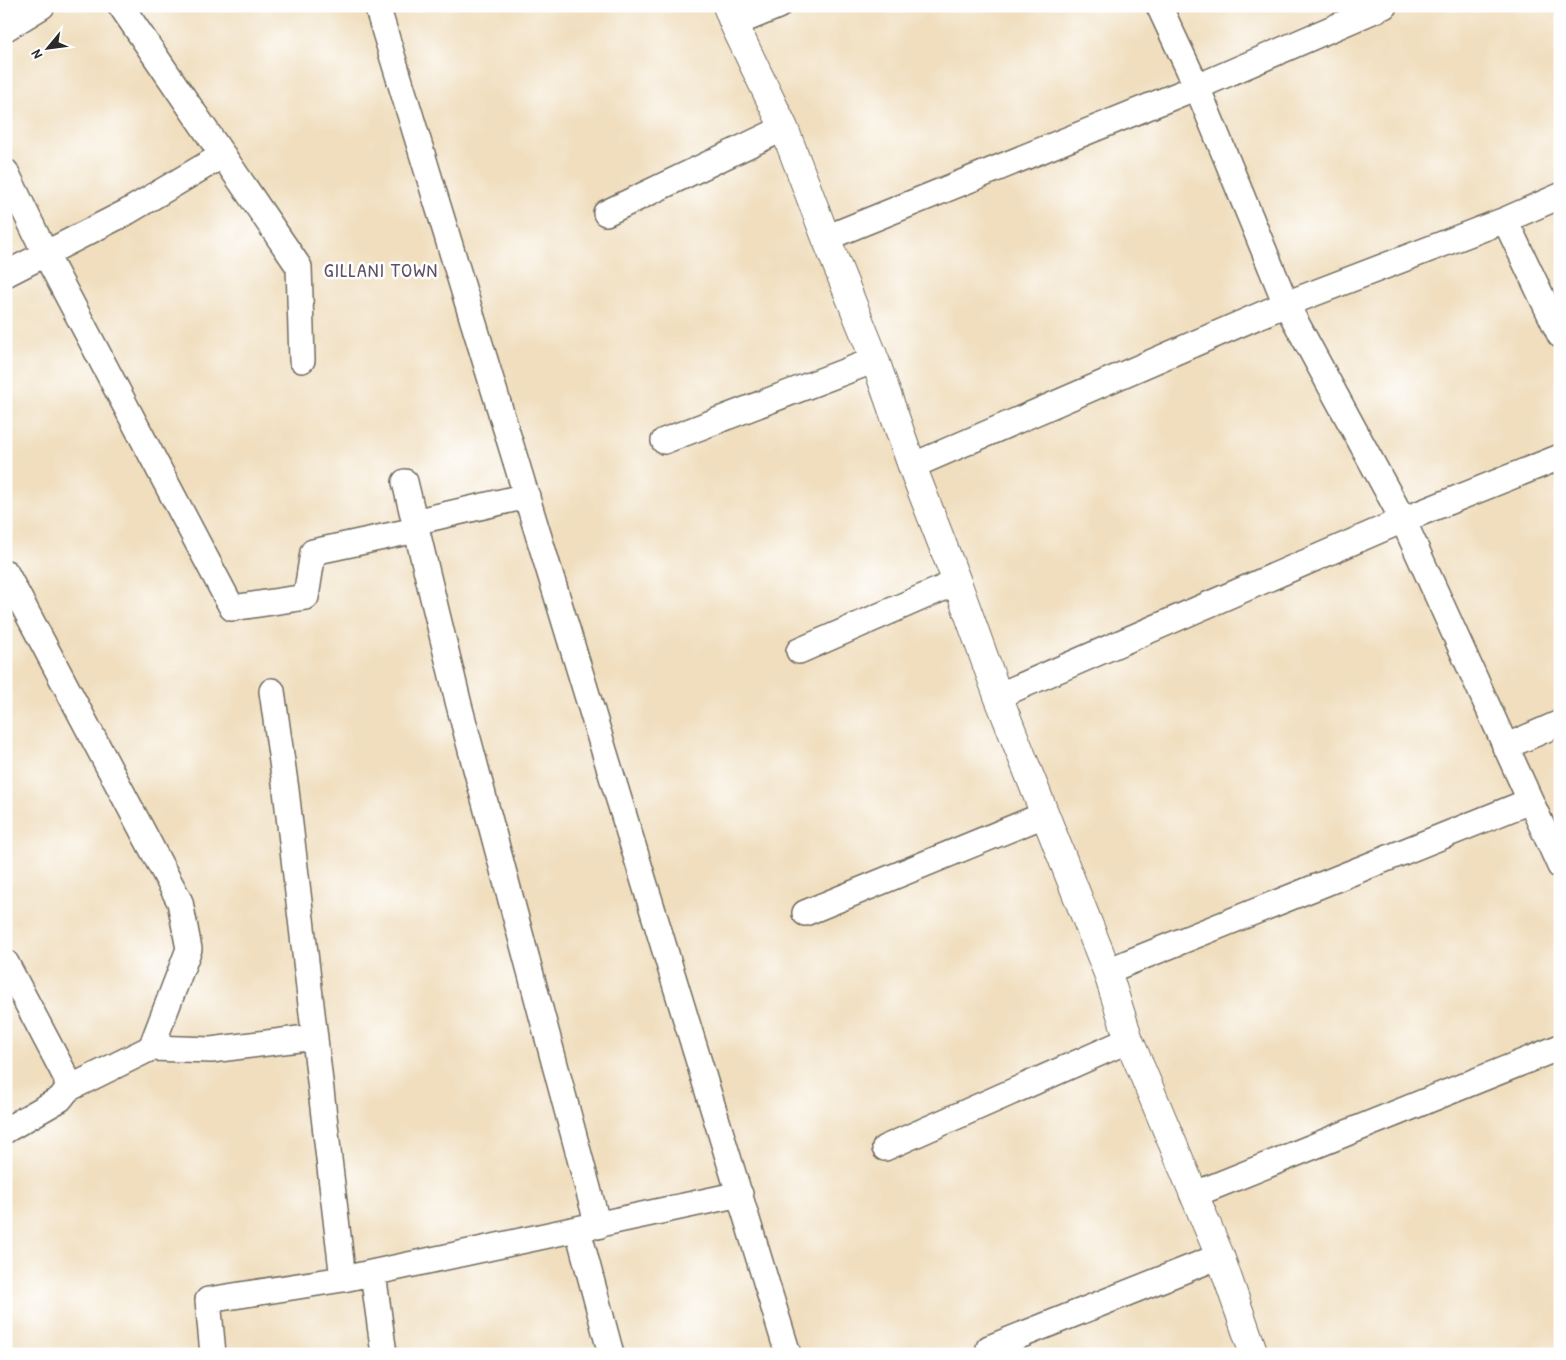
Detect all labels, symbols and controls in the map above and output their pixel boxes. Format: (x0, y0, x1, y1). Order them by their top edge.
north arrow (22, 22, 72, 72)
text: N (26, 46, 46, 62)
district label: GILLANI TOWN (324, 256, 438, 283)

